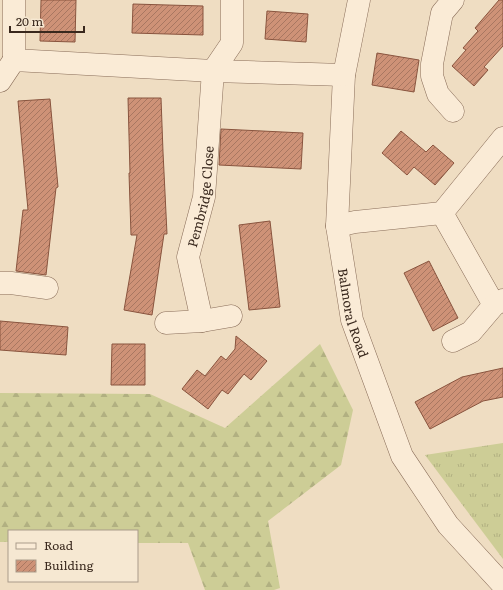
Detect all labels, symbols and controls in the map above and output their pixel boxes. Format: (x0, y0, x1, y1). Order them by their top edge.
scale bar (10, 8, 84, 34)
text: 20 m (16, 12, 43, 30)
street label: Pembridge Close (182, 145, 217, 249)
street label: Balmoral Road (334, 266, 374, 360)
legend (8, 530, 138, 582)
text: Road (44, 536, 74, 554)
text: Building (44, 556, 94, 574)

